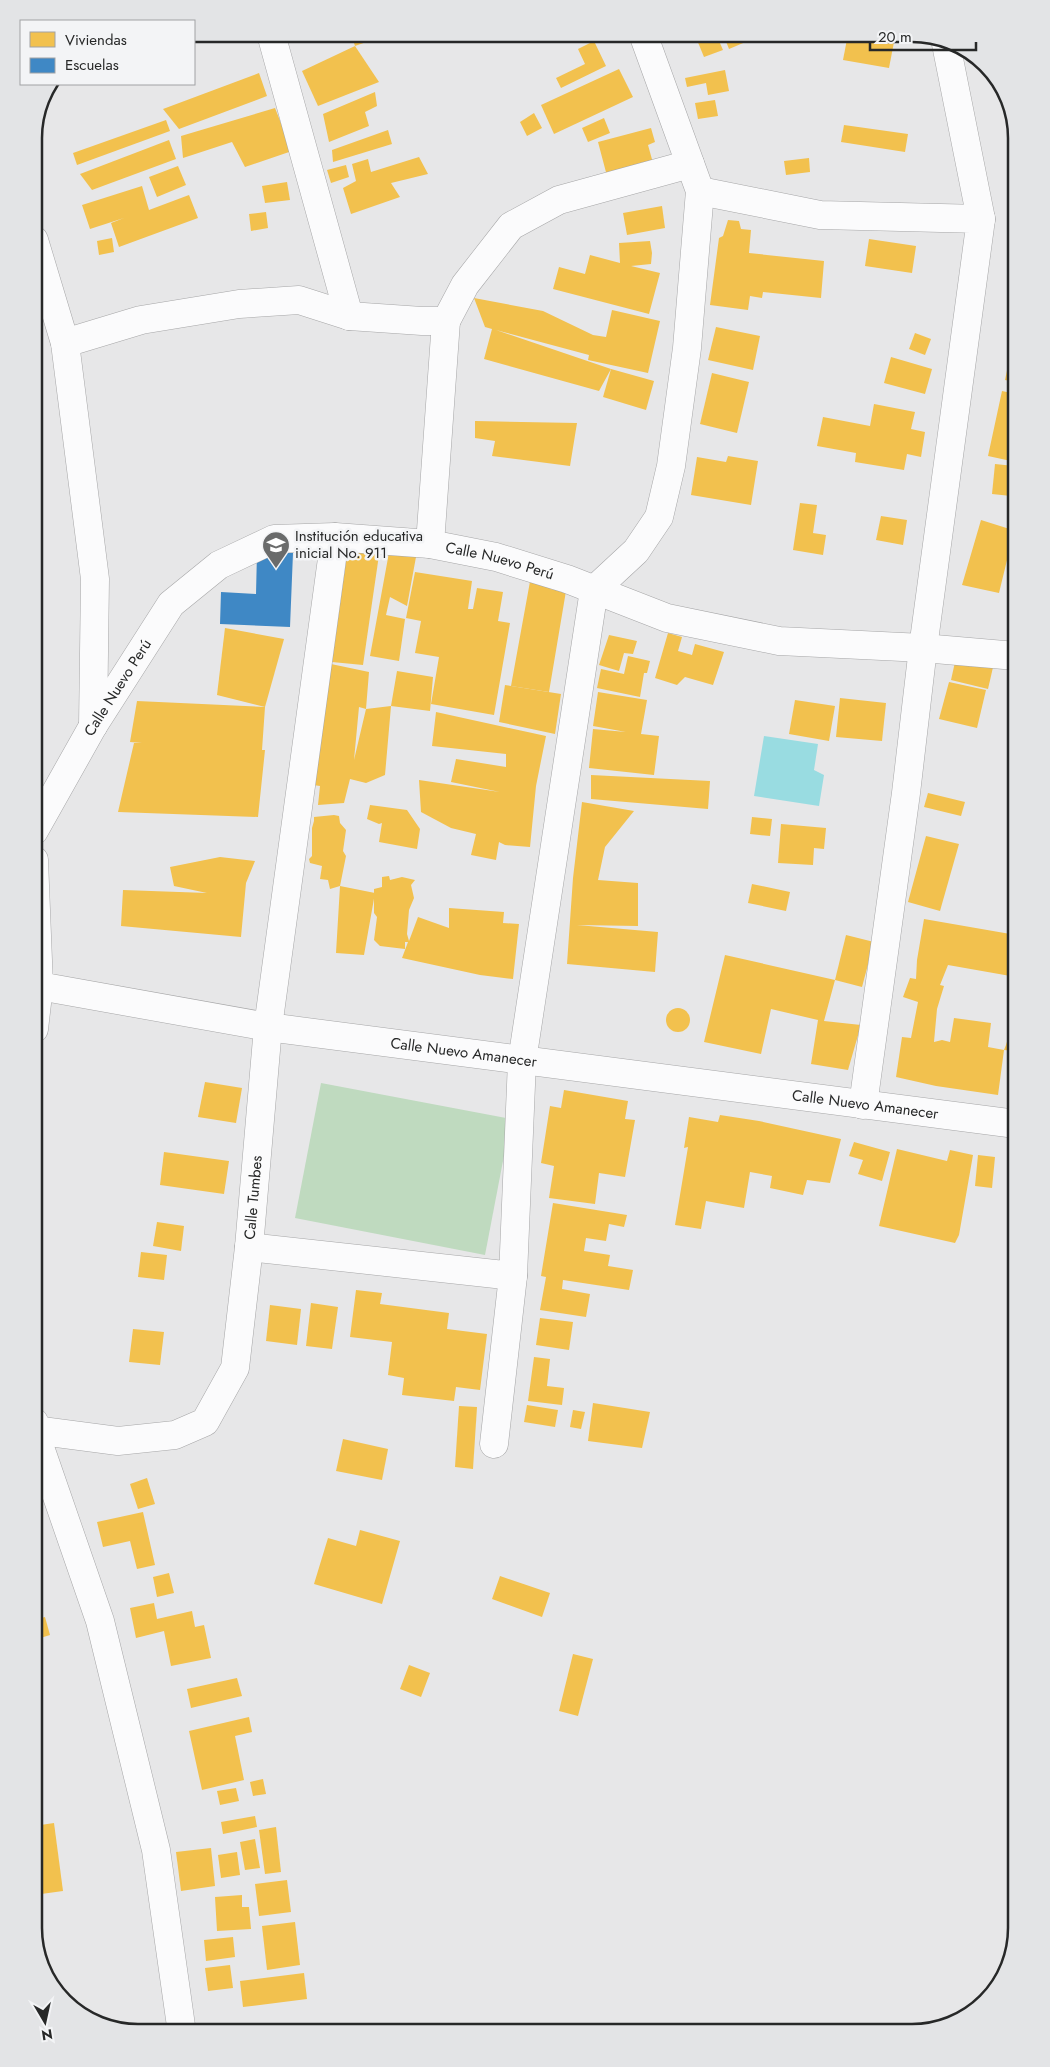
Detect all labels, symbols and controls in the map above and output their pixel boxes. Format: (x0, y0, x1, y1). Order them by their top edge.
legend (20, 20, 195, 85)
scale bar (870, 20, 976, 52)
text: 20 m (878, 26, 912, 48)
text: Viviendas (65, 29, 127, 51)
text: Escuelas (65, 54, 119, 76)
place label: Institución educativa inicial No. 911 (295, 525, 423, 564)
school or university icon: Institución educativa inicial No. 911 (261, 530, 291, 569)
street label: Calle Nuevo Perú (444, 536, 557, 585)
street label: Calle Nuevo Perú (78, 635, 157, 740)
street label: Calle Nuevo Amanecer (389, 1032, 539, 1073)
street label: Calle Nuevo Amanecer (791, 1084, 941, 1125)
street label: Calle Tumbes (239, 1155, 268, 1240)
north arrow (20, 1997, 70, 2047)
text: N (40, 2024, 54, 2046)

